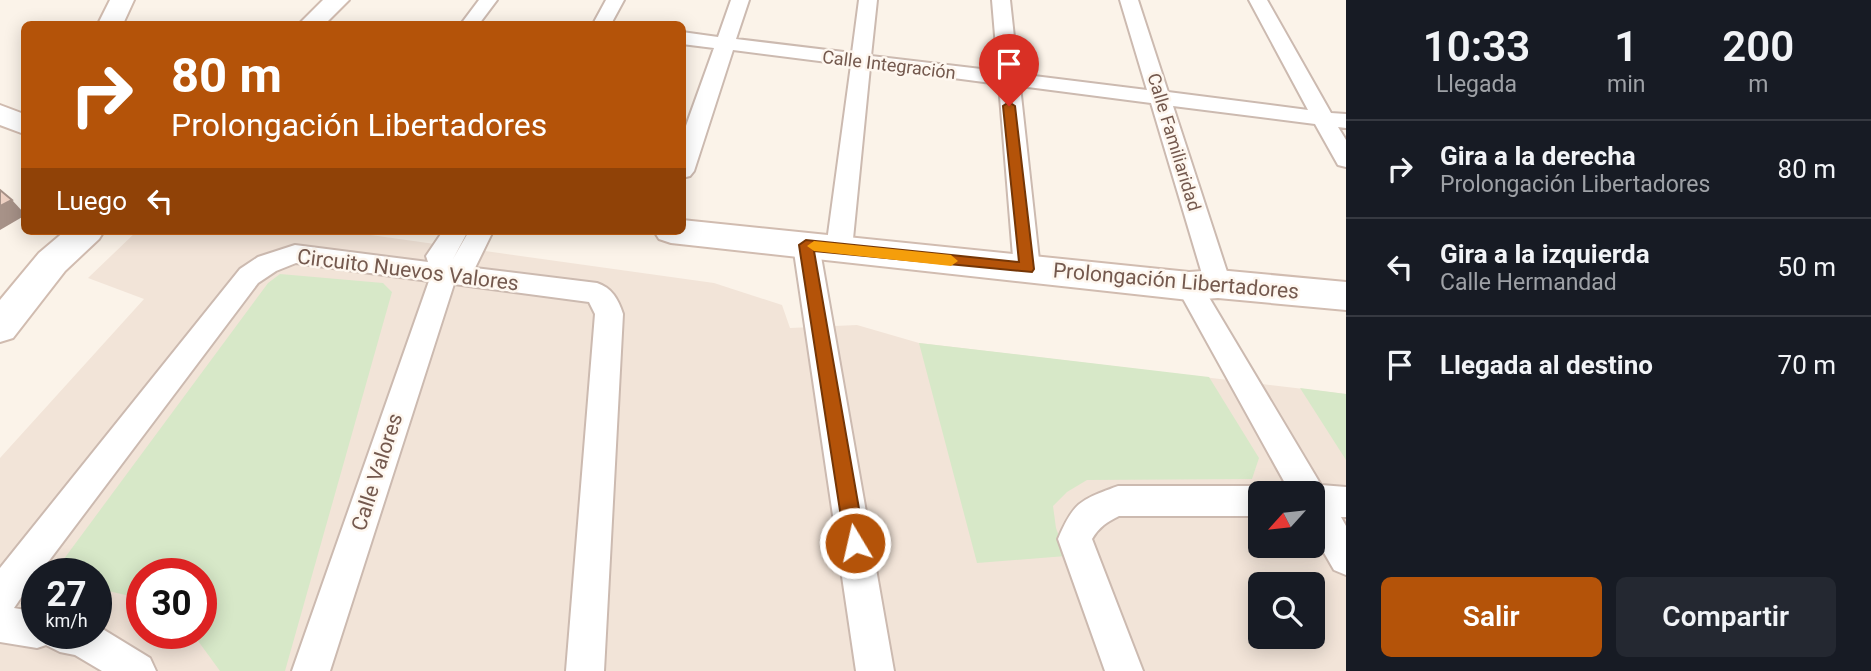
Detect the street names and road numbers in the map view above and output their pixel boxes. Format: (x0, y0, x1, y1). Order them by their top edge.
street label: Calle Integración (821, 46, 957, 83)
street label: Calle Familiaridad (1144, 70, 1205, 213)
street label: Circuito Nuevos Valores (296, 244, 520, 296)
street label: Prolongación Libertadores (1052, 258, 1300, 304)
street label: Calle Valores (347, 410, 407, 534)

